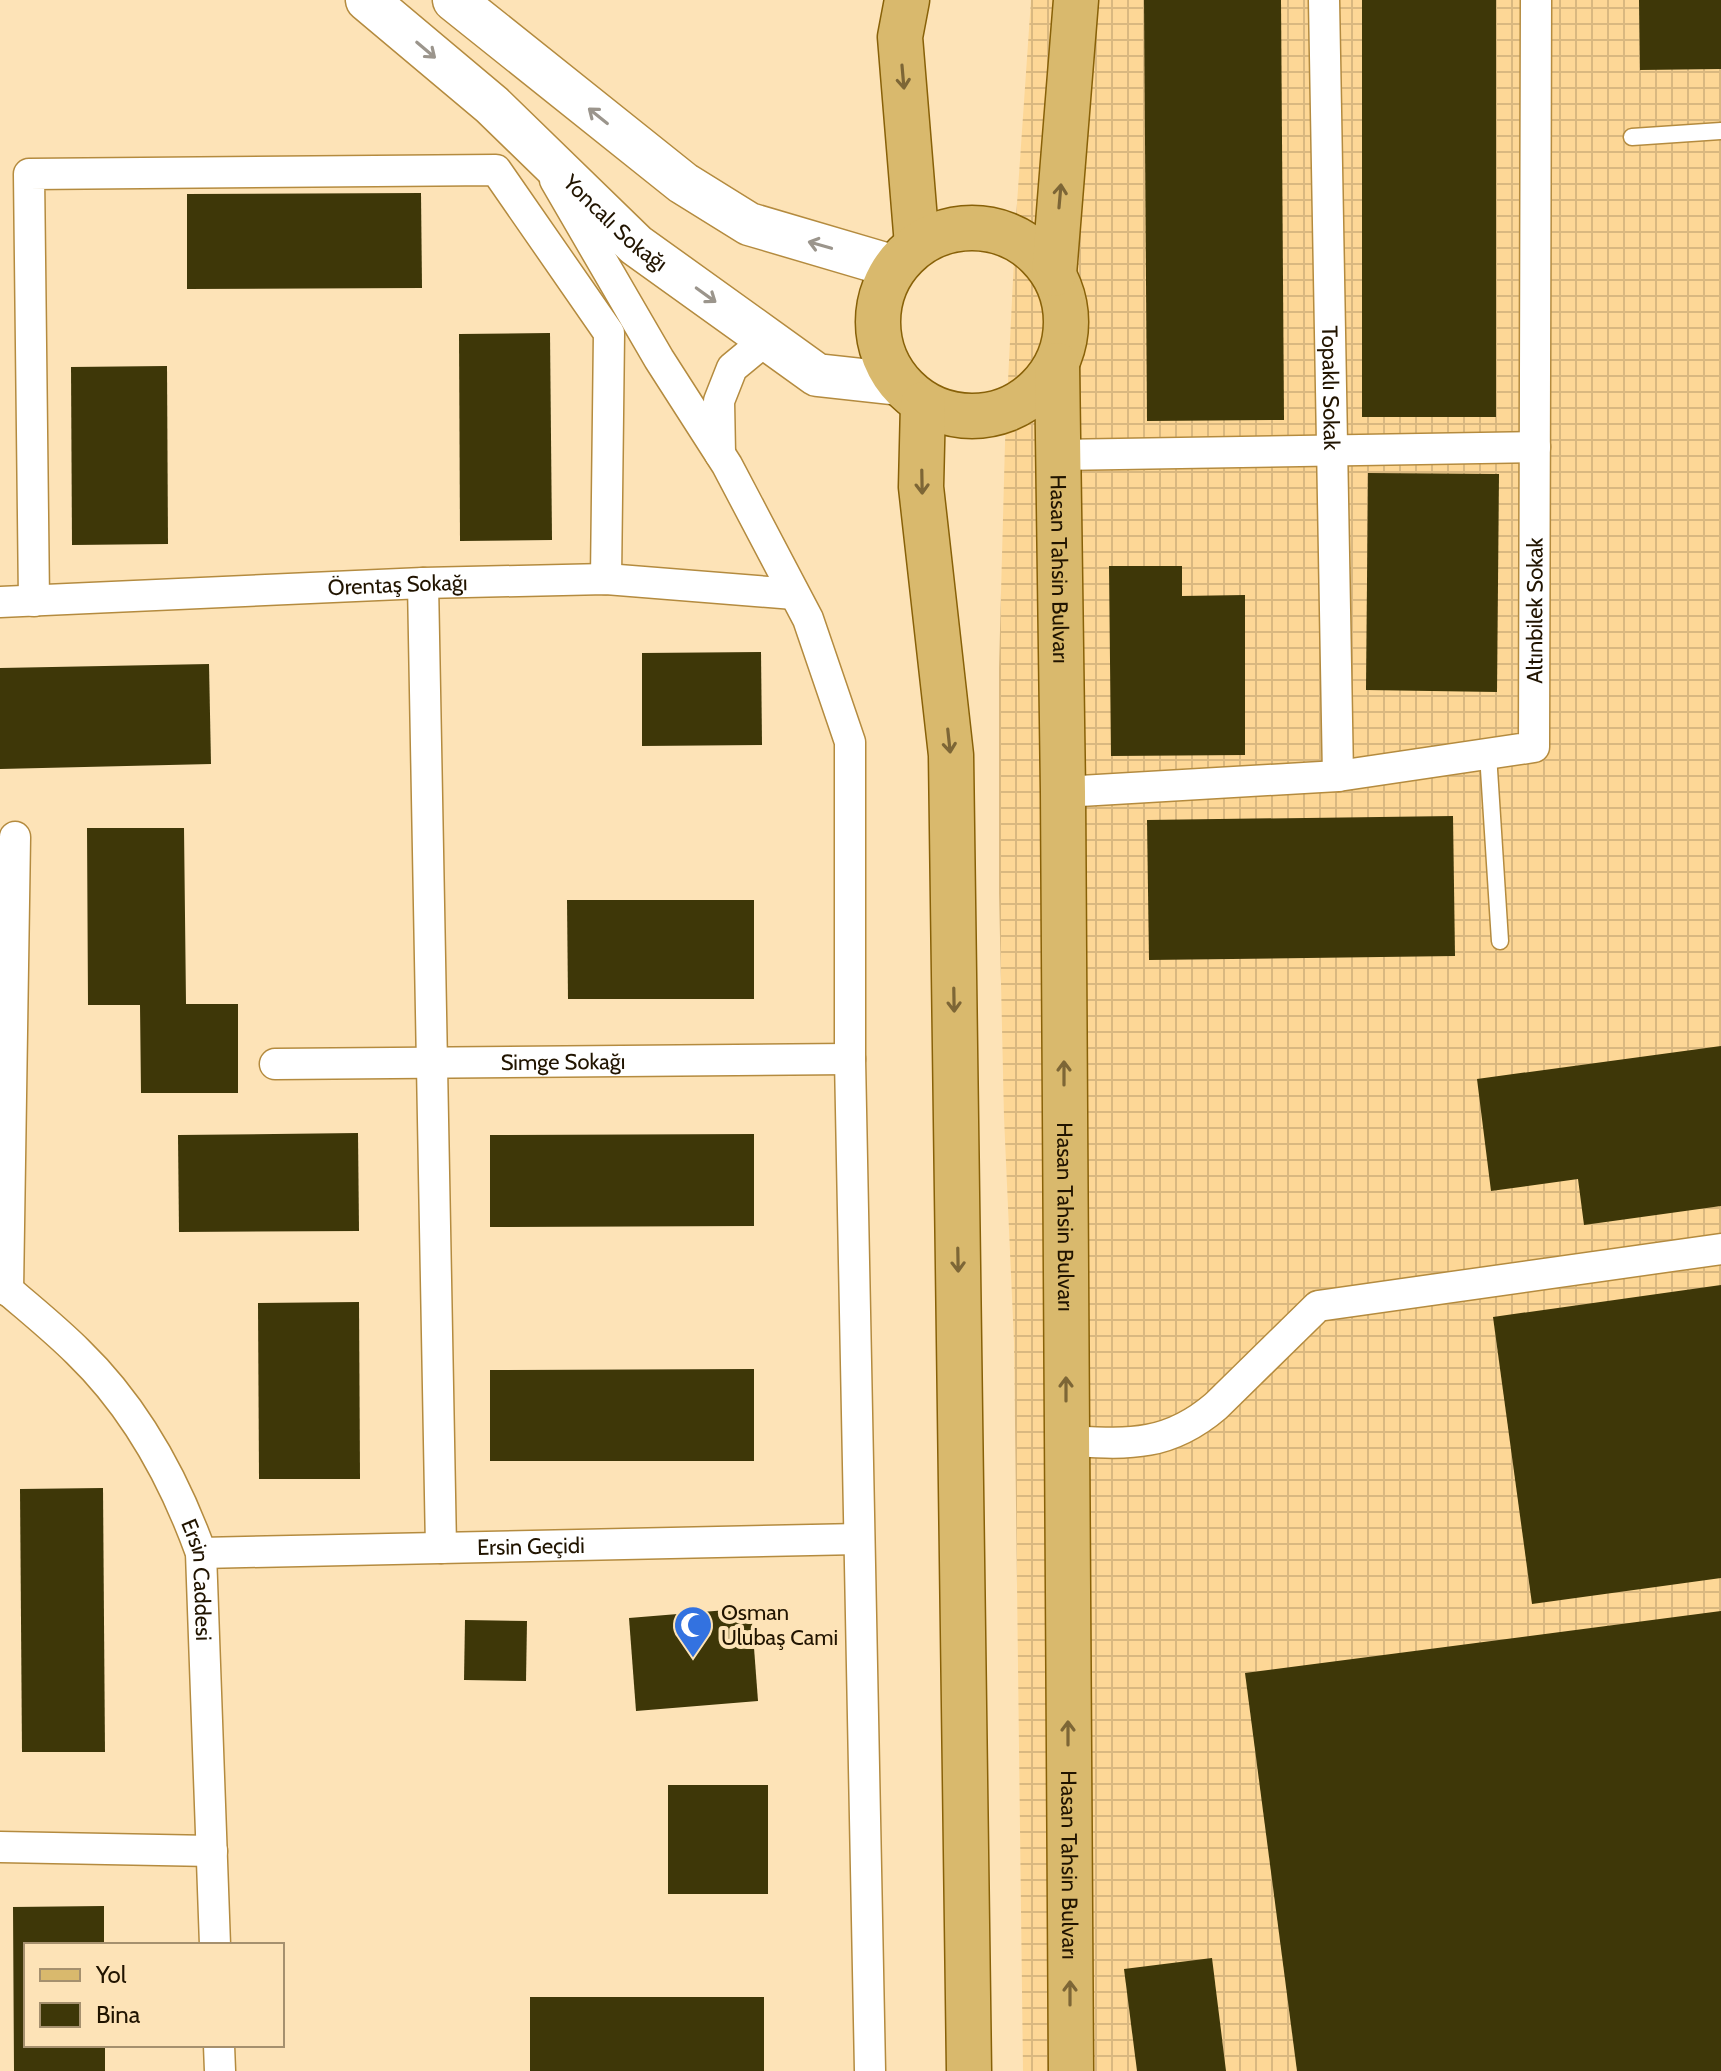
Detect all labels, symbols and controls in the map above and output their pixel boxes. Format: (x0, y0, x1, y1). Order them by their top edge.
one-way arrow (416, 41, 436, 59)
one-way arrow (896, 63, 911, 90)
one-way arrow (588, 107, 609, 125)
street label: Yoncalı Sokağı (557, 168, 672, 277)
one-way arrow (1053, 183, 1068, 210)
one-way arrow (808, 237, 834, 252)
one-way arrow (694, 287, 716, 303)
street label: Topaklı Sokak (1316, 325, 1345, 451)
one-way arrow (914, 468, 930, 495)
street label: Hasan Tahsin Bulvarı (1045, 474, 1074, 664)
street label: Altınbilek Sokak (1521, 537, 1549, 684)
street label: Örentaş Sokağı (327, 569, 468, 601)
one-way arrow (942, 727, 957, 753)
one-way arrow (946, 986, 962, 1013)
street label: Simge Sokağı (500, 1048, 626, 1076)
one-way arrow (1056, 1060, 1072, 1087)
street label: Hasan Tahsin Bulvarı (1051, 1122, 1079, 1312)
one-way arrow (950, 1246, 965, 1273)
one-way arrow (1058, 1376, 1074, 1403)
street label: Ersin Caddesi (175, 1515, 217, 1641)
street label: Ersin Geçidi (477, 1532, 585, 1561)
place label: Osman Ulubaş Cami (721, 1599, 838, 1651)
mosque icon: Osman Ulubaş Cami (672, 1604, 714, 1659)
one-way arrow (1060, 1720, 1076, 1747)
street label: Hasan Tahsin Bulvarı (1055, 1770, 1083, 1960)
legend (24, 1943, 284, 2047)
text: Yol (95, 1960, 127, 1989)
one-way arrow (1062, 1980, 1078, 2007)
text: Bina (96, 2000, 141, 2029)

